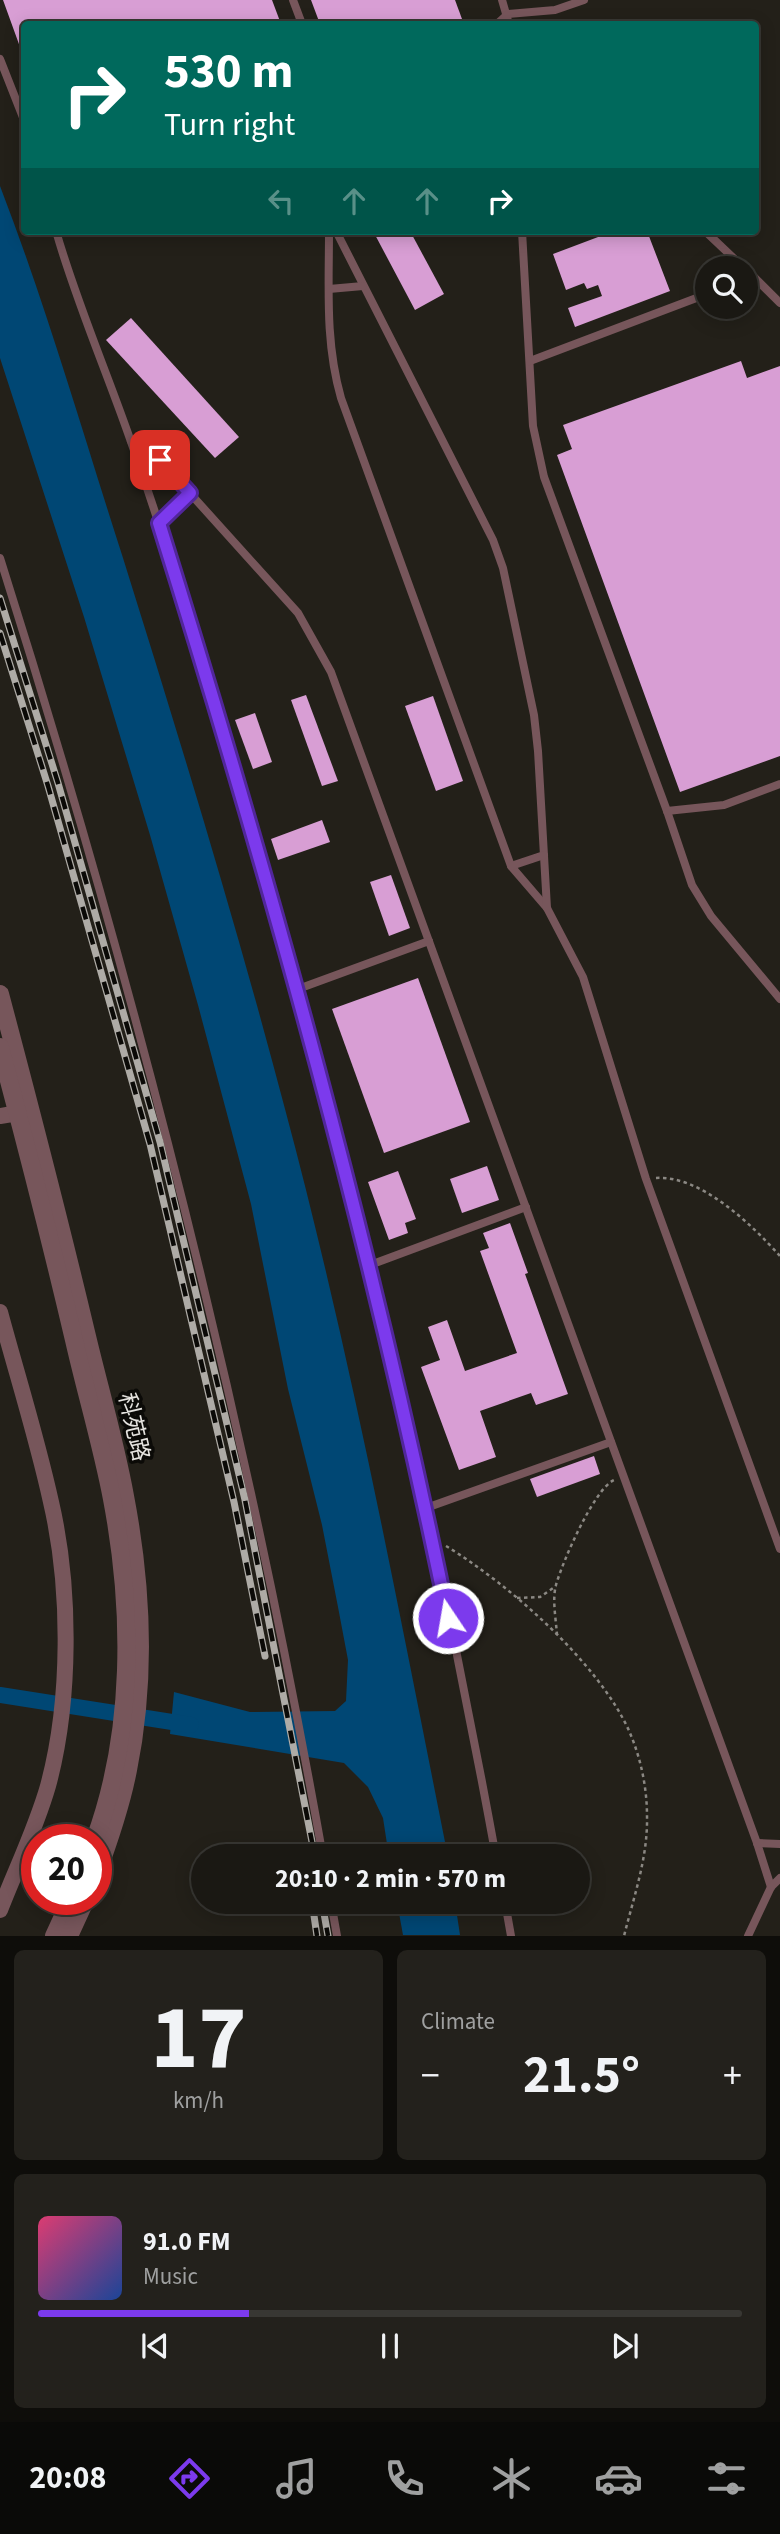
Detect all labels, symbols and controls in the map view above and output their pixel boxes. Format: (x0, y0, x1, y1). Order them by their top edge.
text: 530 m (164, 37, 293, 107)
icon: right (49, 49, 140, 140)
text: Turn right (164, 102, 295, 148)
icon: left (262, 182, 300, 220)
icon: ahead (335, 182, 373, 220)
icon: ahead (408, 182, 446, 220)
icon: right (481, 182, 519, 220)
map controls (695, 256, 758, 319)
button: search (695, 256, 758, 319)
pin (130, 430, 190, 490)
icon: arrive (141, 441, 179, 479)
street label: 科苑路 (110, 1390, 158, 1464)
position arrow (411, 1581, 485, 1655)
speed limit sign: 20 (21, 1824, 112, 1915)
text: 20:10 · 2 min · 570 m (275, 1860, 506, 1897)
text: 17 (150, 1974, 247, 2103)
text: Climate (421, 2005, 495, 2038)
text: 21.5° (523, 2039, 640, 2113)
text: − (421, 2049, 440, 2103)
text: + (723, 2049, 742, 2103)
text: km/h (173, 2084, 224, 2117)
text: 91.0 FM (143, 2223, 231, 2260)
text: Music (143, 2260, 198, 2293)
icon: previous (136, 2327, 174, 2365)
icon: pause (371, 2327, 409, 2365)
icon: next (606, 2327, 644, 2365)
icon: directions (165, 2454, 214, 2503)
icon: music (272, 2454, 321, 2503)
icon: phone (380, 2454, 429, 2503)
icon: climate (487, 2454, 536, 2503)
icon: car (594, 2454, 643, 2503)
icon: filters (702, 2454, 751, 2503)
text: 20:08 (29, 2455, 106, 2501)

